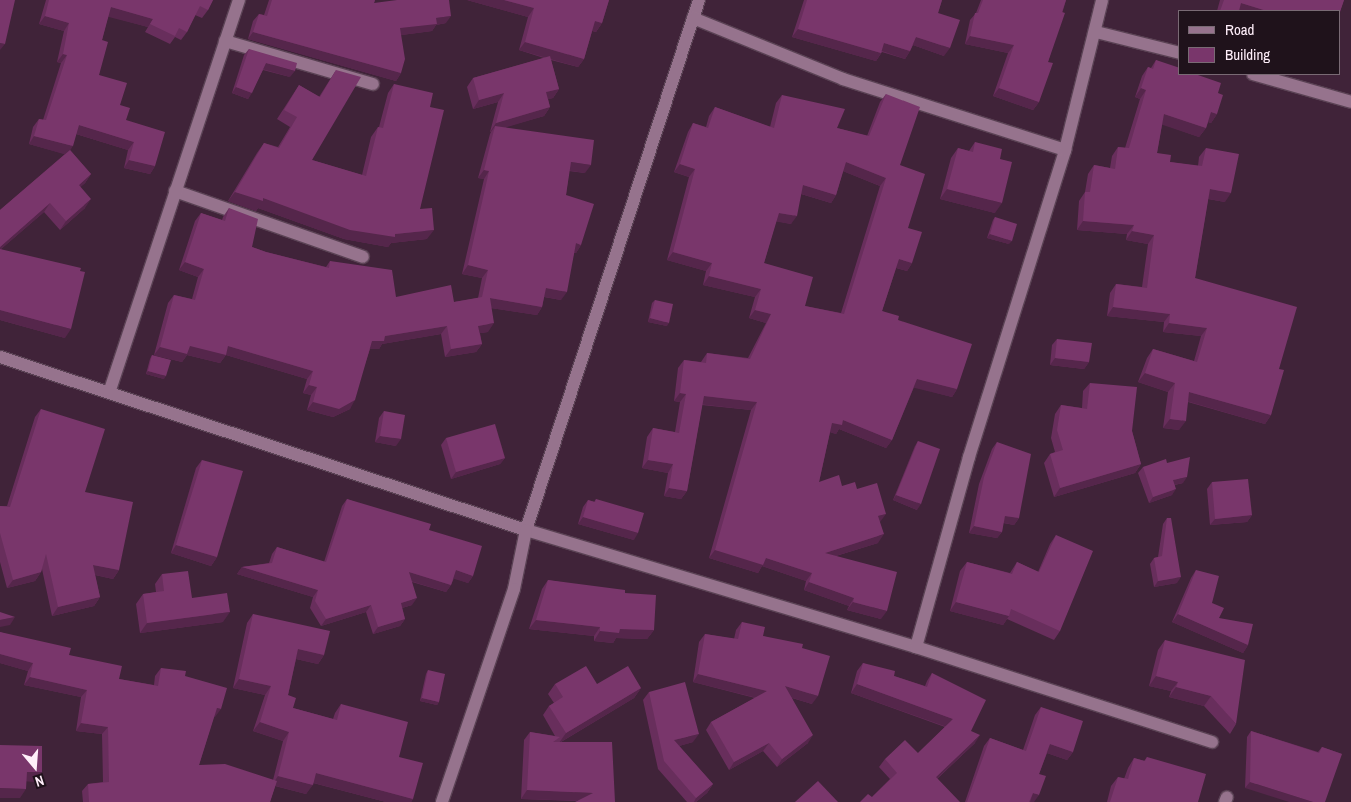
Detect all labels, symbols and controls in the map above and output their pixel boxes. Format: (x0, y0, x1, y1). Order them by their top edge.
legend (1178, 10, 1341, 75)
text: Road (1225, 19, 1254, 40)
text: Building (1225, 44, 1270, 65)
north arrow (10, 742, 60, 792)
text: N (33, 771, 46, 791)

